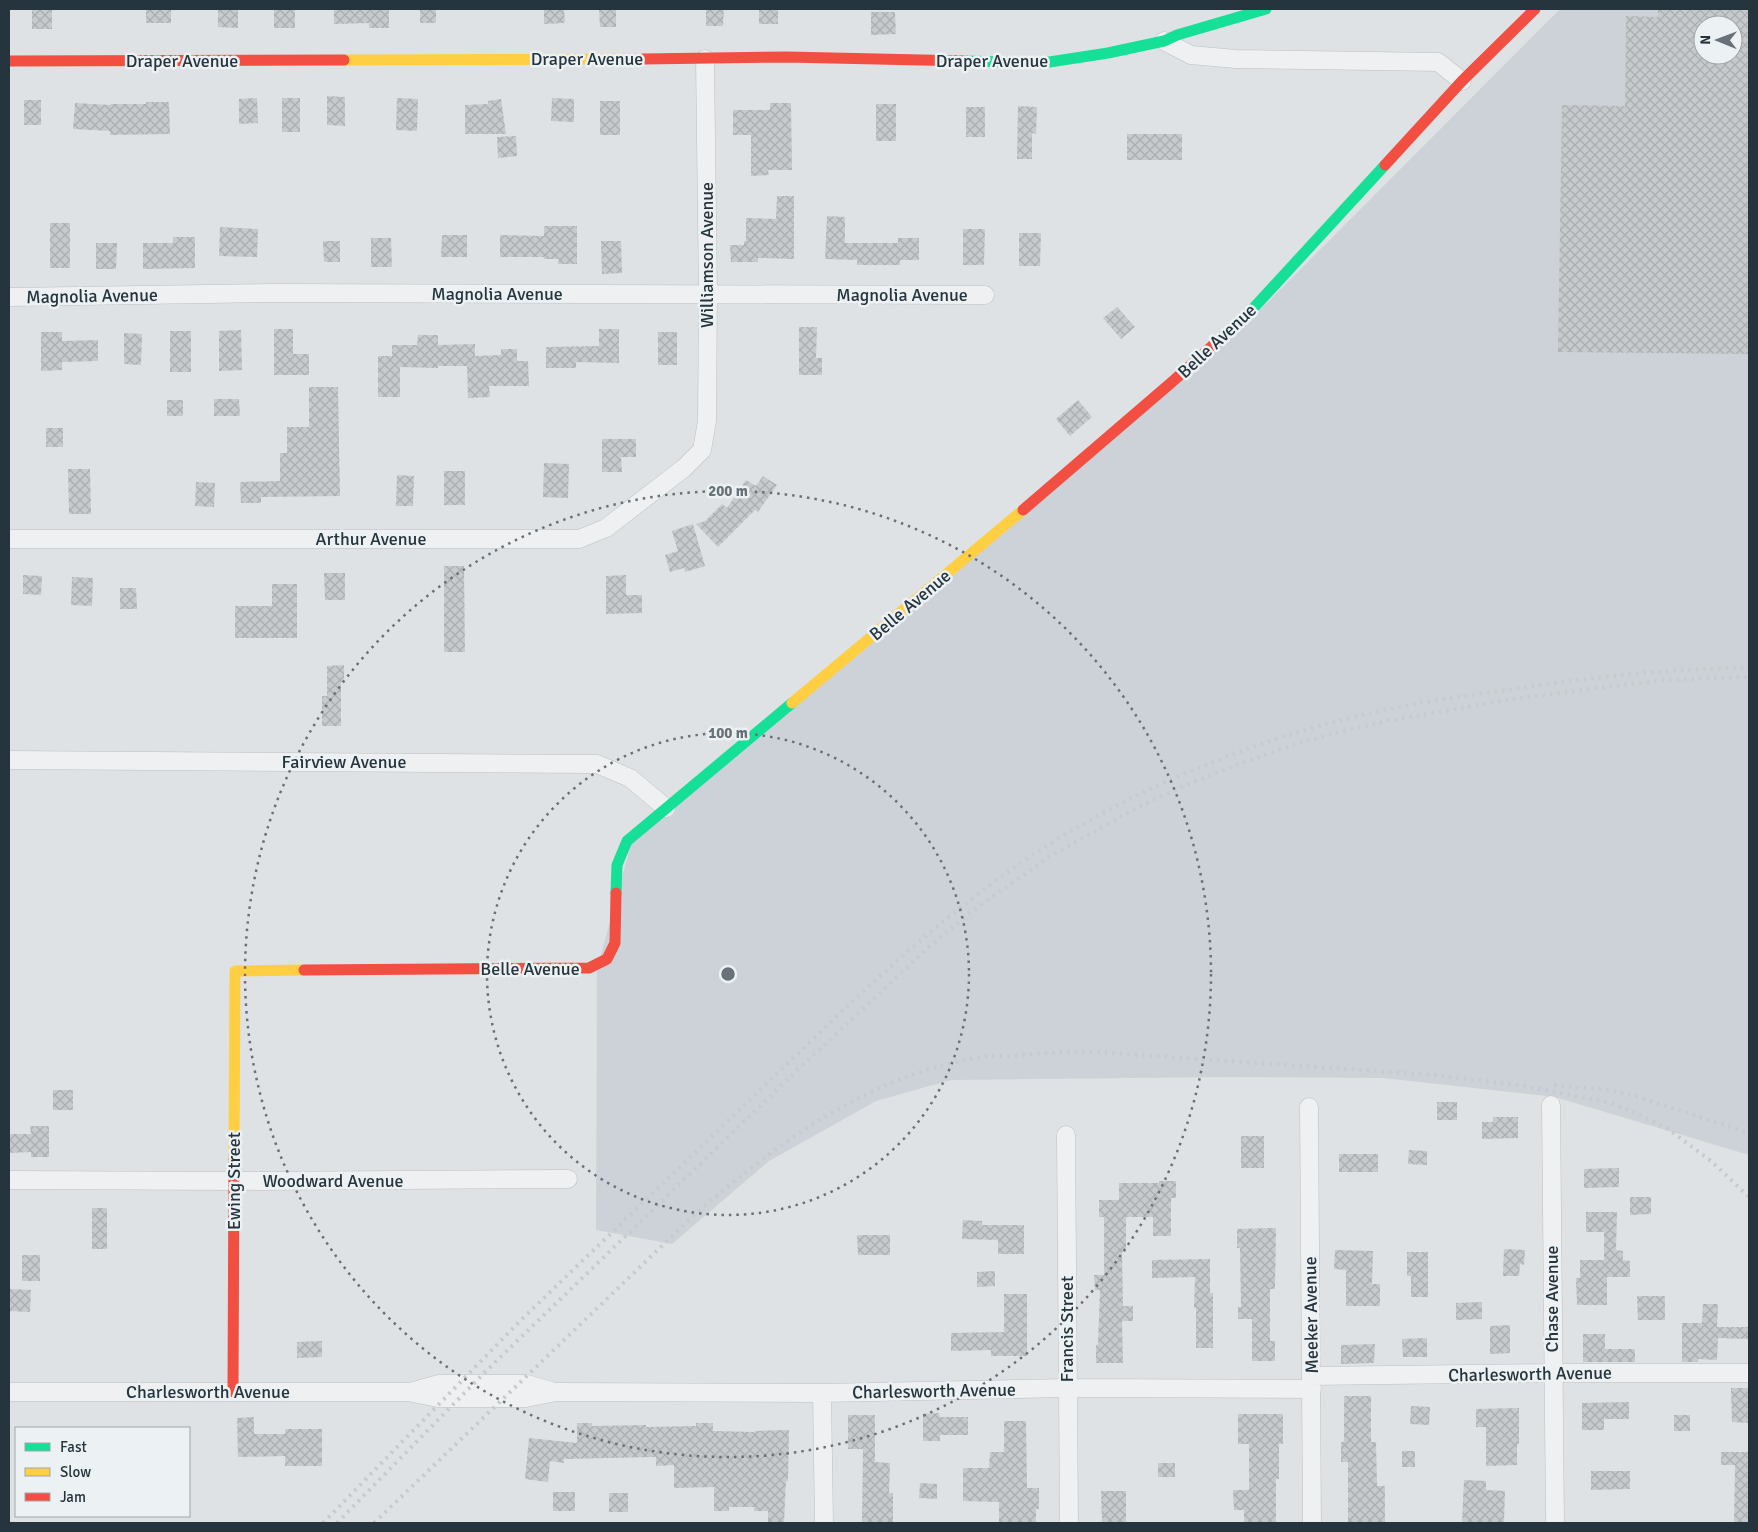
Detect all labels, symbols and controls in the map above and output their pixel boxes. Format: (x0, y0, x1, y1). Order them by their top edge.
north arrow (1693, 15, 1743, 65)
text: N (1697, 35, 1714, 45)
street label: Draper Avenue (531, 48, 643, 70)
street label: Draper Avenue (126, 50, 238, 72)
street label: Draper Avenue (936, 50, 1048, 72)
street label: Williamson Avenue (696, 182, 718, 328)
street label: Magnolia Avenue (431, 283, 563, 305)
street label: Magnolia Avenue (26, 284, 158, 308)
street label: Magnolia Avenue (836, 284, 968, 306)
street label: Belle Avenue (1173, 299, 1261, 383)
text: 200 m (708, 482, 748, 500)
street label: Arthur Avenue (316, 528, 426, 550)
street label: Belle Avenue (865, 565, 955, 645)
text: 100 m (708, 724, 748, 742)
street label: Fairview Avenue (282, 751, 406, 773)
street label: Belle Avenue (480, 958, 580, 980)
centre of rings (719, 965, 737, 983)
street label: Ewing Street (223, 1132, 245, 1230)
street label: Woodward Avenue (262, 1170, 404, 1192)
street label: Chase Avenue (1541, 1246, 1563, 1352)
street label: Meeker Avenue (1299, 1256, 1323, 1374)
street label: Francis Street (1056, 1276, 1078, 1382)
street label: Charlesworth Avenue (1448, 1362, 1612, 1386)
street label: Charlesworth Avenue (852, 1379, 1016, 1403)
street label: Charlesworth Avenue (126, 1381, 290, 1403)
legend (15, 1427, 190, 1517)
text: Fast (60, 1438, 87, 1456)
text: Slow (60, 1463, 91, 1481)
text: Jam (60, 1488, 86, 1506)

